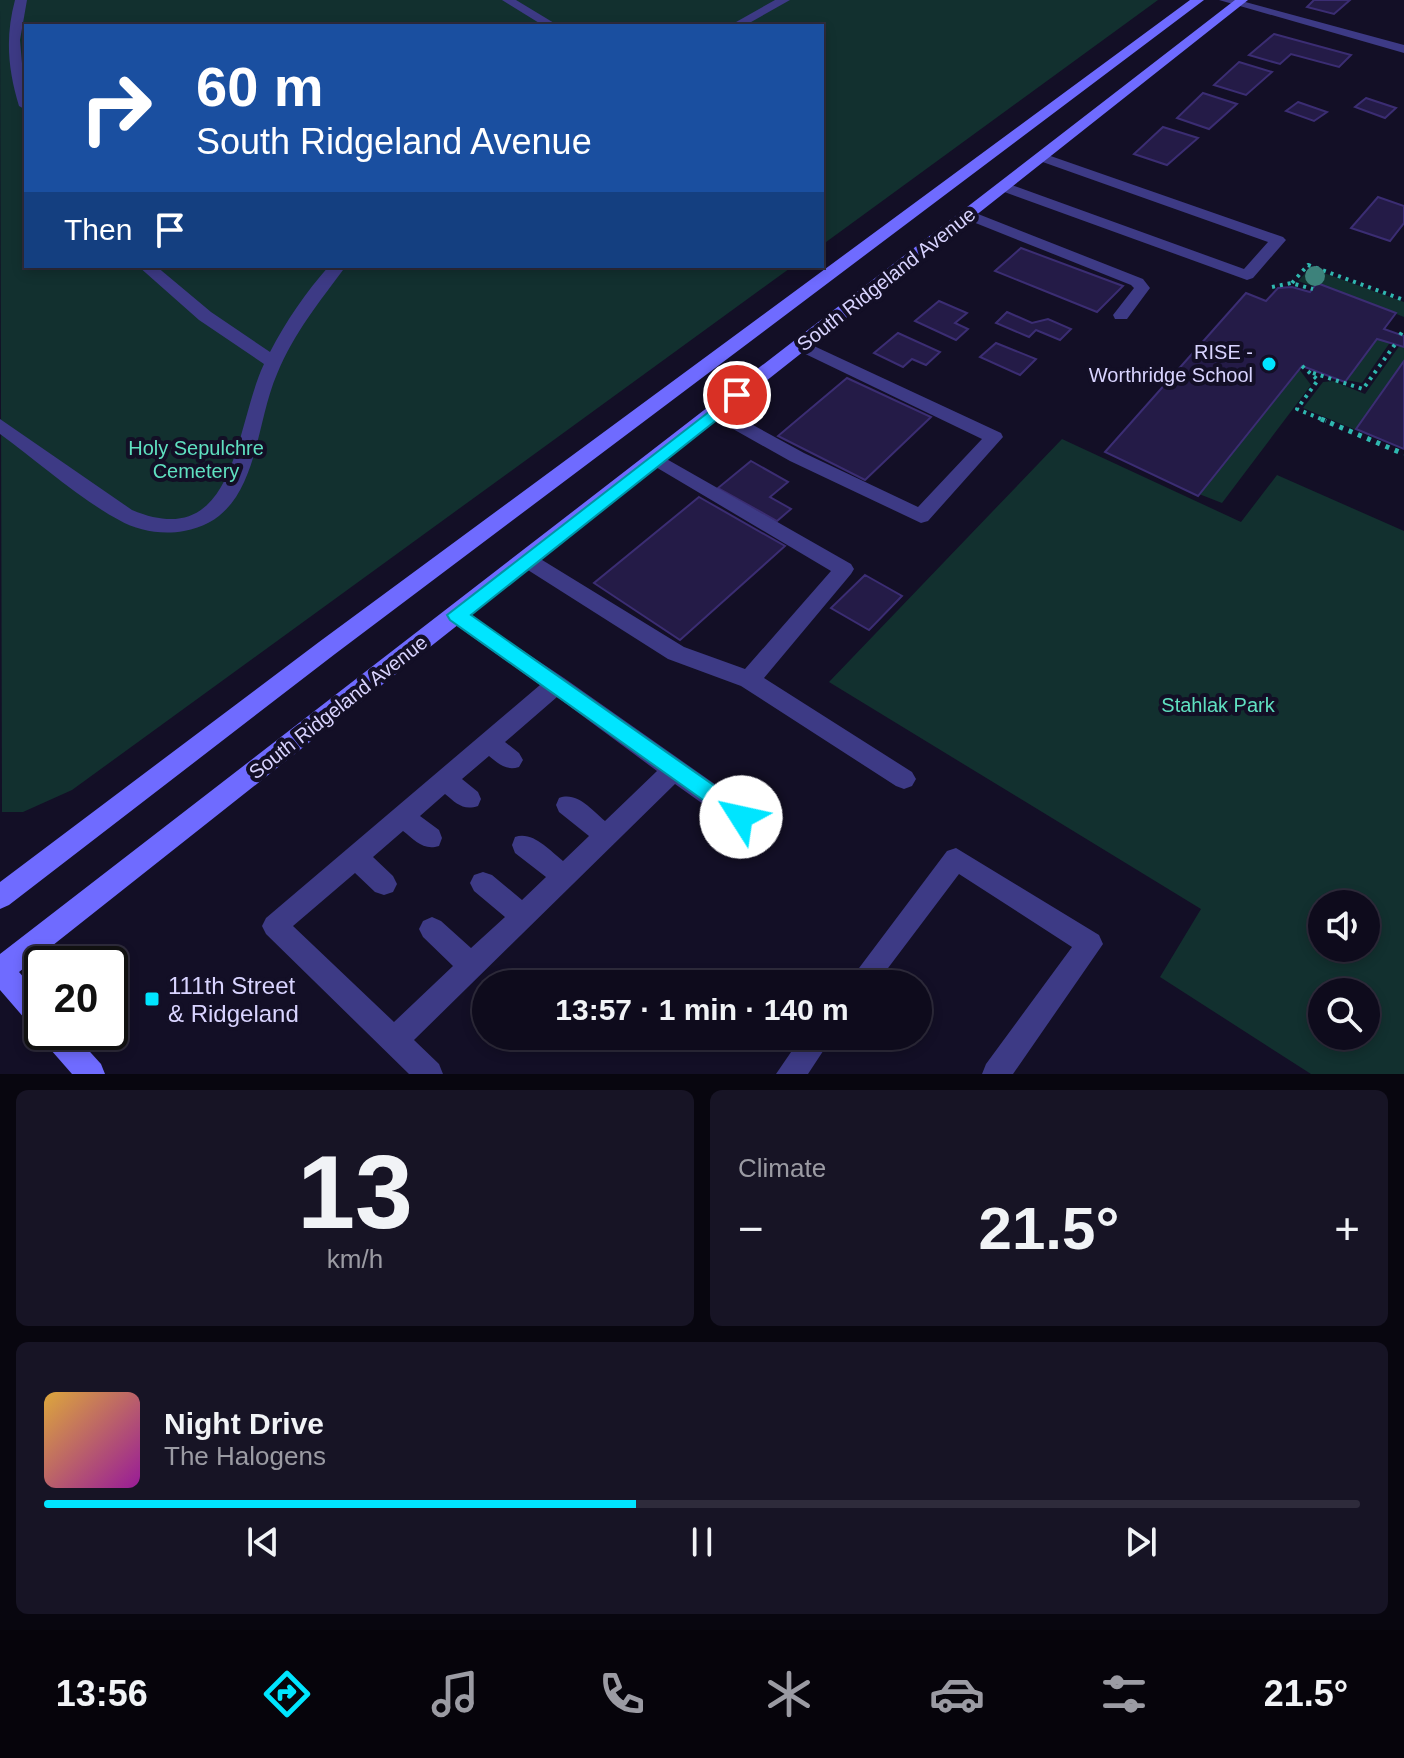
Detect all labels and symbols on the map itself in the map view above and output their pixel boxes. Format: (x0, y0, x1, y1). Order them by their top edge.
street label: South Ridgeland Avenue (793, 203, 979, 355)
place label: RISE - Worthridge School (1089, 341, 1253, 386)
marker: RISE - Worthridge School (1260, 355, 1278, 373)
pin (703, 361, 771, 429)
park label: Holy Sepulchre Cemetery (128, 437, 264, 482)
street label: South Ridgeland Avenue (245, 631, 431, 783)
park label: Stahlak Park (1161, 694, 1276, 716)
position arrow (699, 775, 783, 859)
speed limit sign: 20 (24, 946, 128, 1050)
place label: 111th Street & Ridgeland (168, 972, 299, 1027)
marker: 111th Street & Ridgeland (143, 990, 161, 1008)

